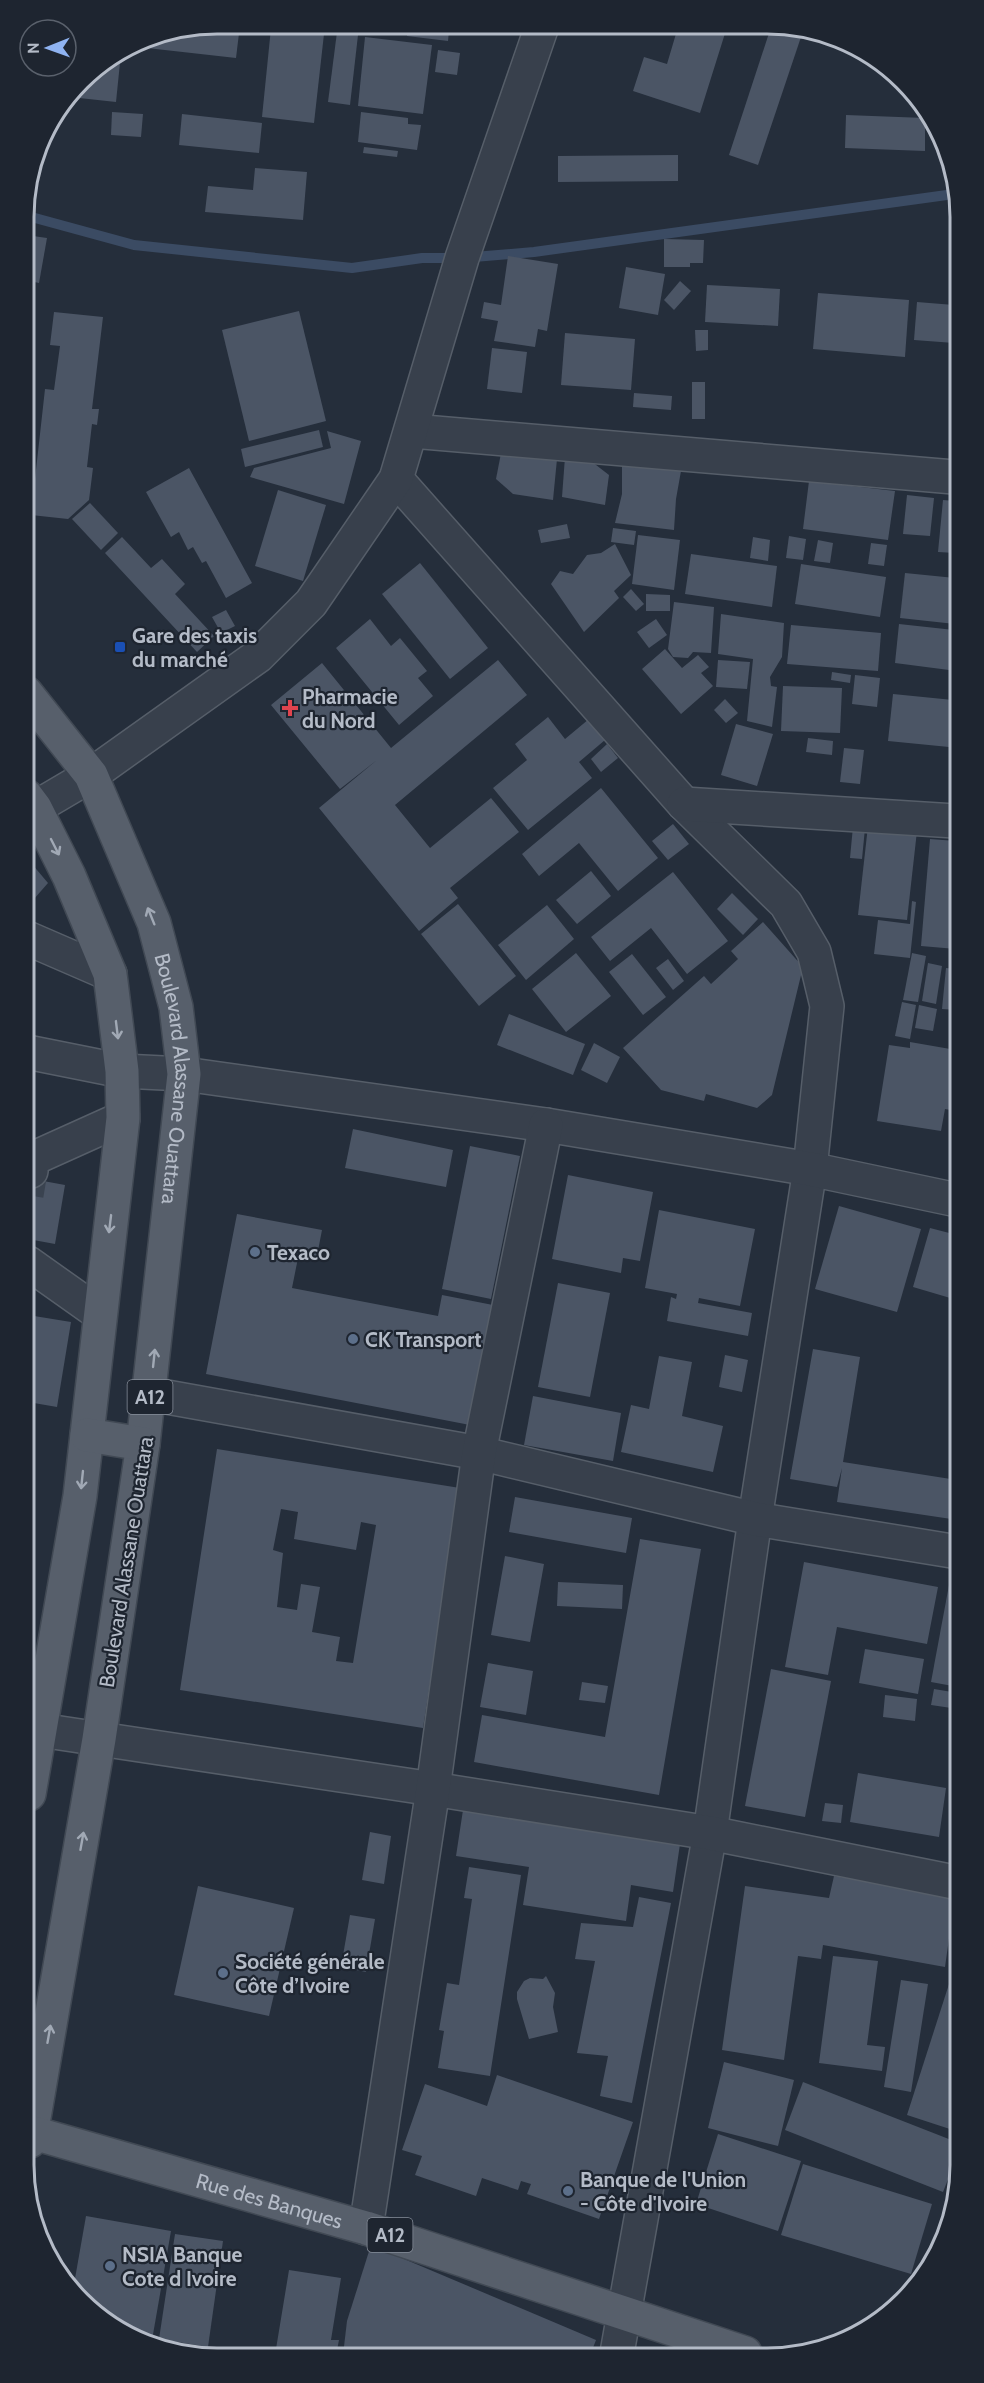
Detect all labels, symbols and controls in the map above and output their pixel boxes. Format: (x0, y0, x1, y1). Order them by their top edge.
north arrow (18, 18, 78, 78)
text: N (24, 42, 43, 54)
place label: Gare des taxis du marché (132, 623, 257, 672)
marker: Gare des taxis du marché (113, 640, 127, 654)
place label: Pharmacie du Nord (302, 684, 398, 733)
marker: Pharmacie du Nord (283, 701, 297, 715)
one-way arrow (49, 838, 61, 856)
one-way arrow (145, 908, 156, 926)
street label: Boulevard Alassane Ouattara (150, 950, 197, 1206)
one-way arrow (111, 1020, 122, 1039)
one-way arrow (104, 1213, 115, 1233)
place label: Texaco (267, 1240, 330, 1265)
marker: Texaco (248, 1245, 262, 1259)
place label: CK Transport (365, 1327, 481, 1352)
marker: CK Transport (346, 1332, 360, 1346)
one-way arrow (149, 1348, 160, 1368)
road number: A12 (128, 1380, 172, 1414)
street label: Boulevard Alassane Ouattara (94, 1435, 158, 1689)
one-way arrow (76, 1470, 87, 1490)
one-way arrow (76, 1832, 87, 1852)
place label: Société générale Côte d’Ivoire (235, 1949, 385, 1998)
marker: Société générale Côte d’Ivoire (216, 1966, 230, 1980)
one-way arrow (43, 2024, 54, 2044)
place label: Banque de l'Union - Côte d'Ivoire (580, 2167, 746, 2216)
street label: Rue des Banques (193, 2168, 346, 2233)
marker: Banque de l'Union - Côte d'Ivoire (561, 2184, 575, 2198)
road number: A12 (368, 2218, 412, 2252)
place label: NSIA Banque Cote d Ivoire (122, 2242, 243, 2291)
marker: NSIA Banque Cote d Ivoire (103, 2259, 117, 2273)

